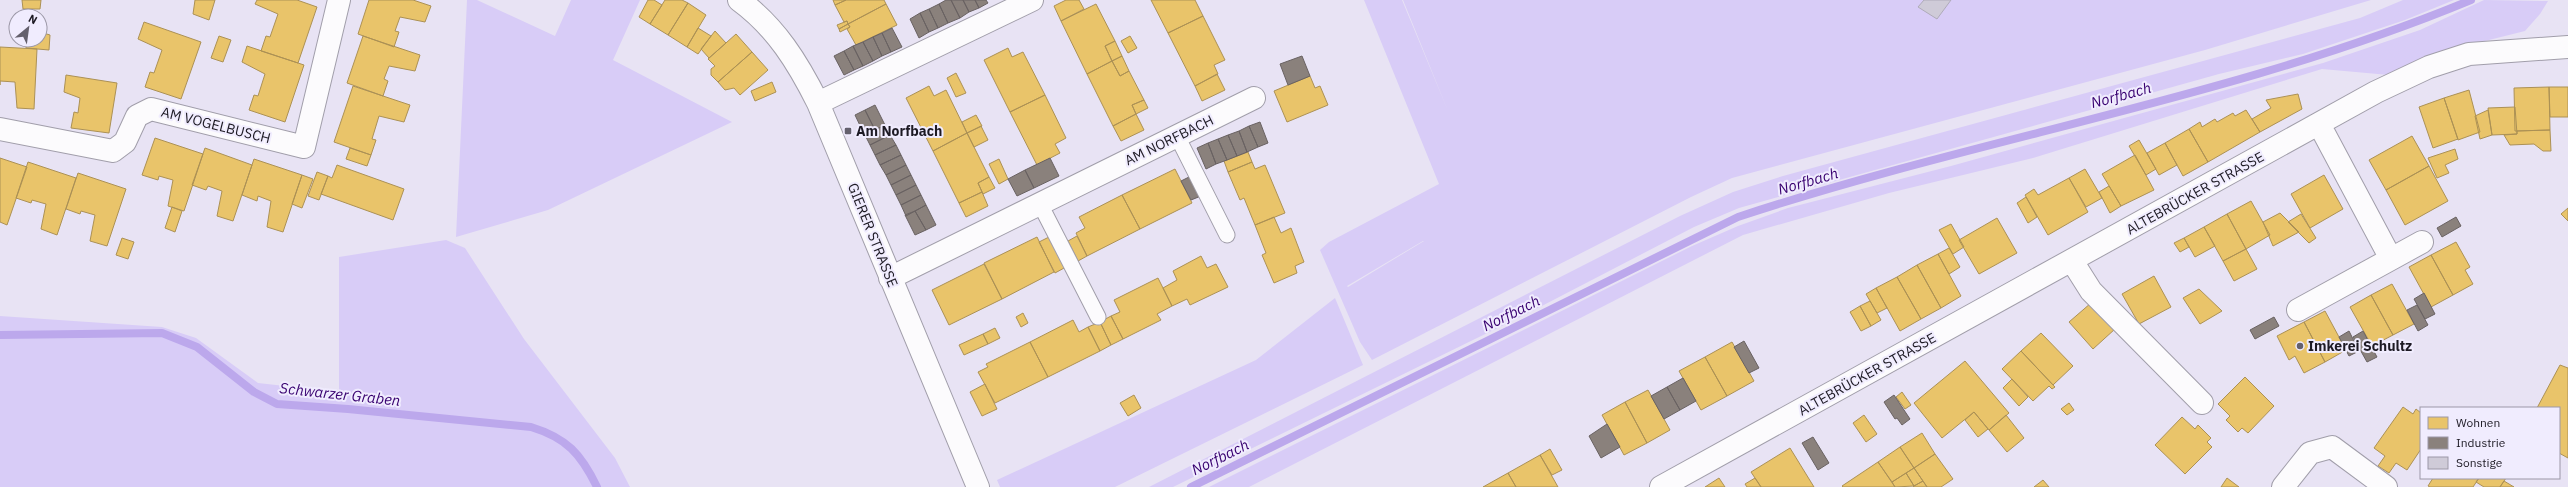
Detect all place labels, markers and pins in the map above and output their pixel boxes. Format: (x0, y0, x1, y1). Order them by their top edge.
place label: Am Norfbach (856, 122, 942, 140)
marker: Am Norfbach (843, 126, 853, 136)
place label: Imkerei Schultz (2308, 337, 2412, 355)
marker: Imkerei Schultz (2295, 341, 2305, 351)

